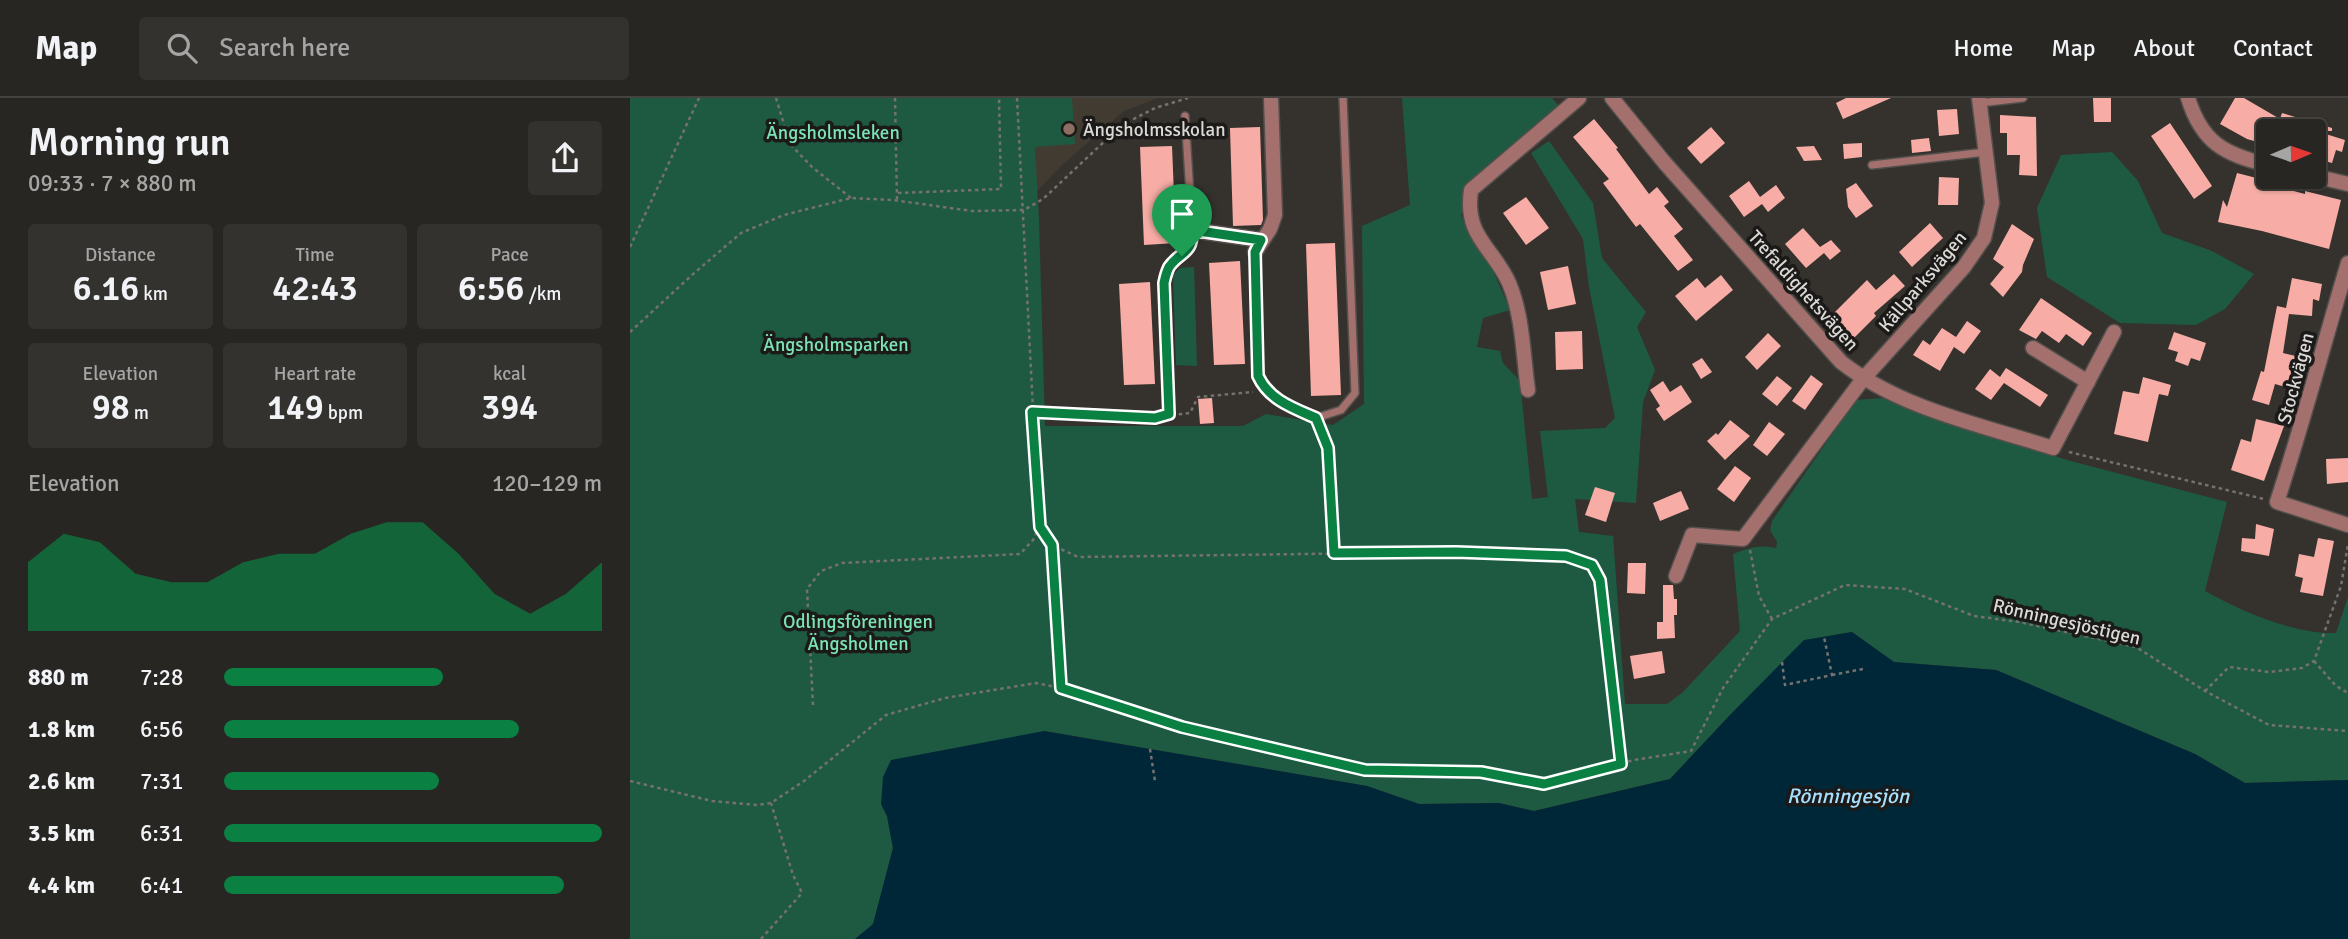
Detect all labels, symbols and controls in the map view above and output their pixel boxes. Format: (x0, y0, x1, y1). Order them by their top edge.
search box (139, 17, 629, 80)
text: Map (35, 28, 97, 69)
icon: search (163, 29, 201, 67)
text: Search here (219, 32, 350, 64)
text: Home (1953, 33, 2013, 63)
text: Map (2051, 33, 2096, 63)
text: About (2134, 33, 2195, 63)
text: Contact (2233, 33, 2313, 63)
place label: Ängsholmsskolan (1083, 118, 1226, 142)
text: Morning run (28, 119, 231, 166)
north arrow (2256, 119, 2326, 189)
map controls (2256, 119, 2326, 189)
button: share (528, 121, 602, 195)
park label: Ängsholmsleken (766, 121, 900, 145)
marker: Ängsholmsskolan (1061, 121, 1077, 137)
text: 09:33 · 7 × 880 m (28, 169, 197, 198)
pin (1152, 184, 1212, 256)
icon: arrive (1163, 195, 1201, 233)
street label: Trefaldighetsvägen (1743, 225, 1864, 356)
street label: Källparksvägen (1874, 226, 1972, 337)
text: Distance (85, 243, 156, 267)
text: Time (295, 243, 335, 267)
text: Pace (491, 243, 529, 267)
text: 6.16 (73, 267, 139, 310)
text: 42:43 (272, 267, 358, 310)
text: 6:56 (458, 267, 525, 310)
text: km (139, 282, 168, 306)
text: /km (525, 282, 561, 306)
street label: Stockvägen (2272, 330, 2320, 427)
park label: Ängsholmsparken (763, 333, 909, 357)
text: Elevation (82, 362, 158, 386)
text: Heart rate (274, 362, 356, 386)
text: kcal (493, 362, 526, 386)
text: 98 (92, 386, 130, 429)
text: 149 (267, 386, 324, 429)
text: 394 (481, 386, 538, 429)
text: m (130, 401, 149, 425)
text: bpm (324, 401, 363, 425)
text: Elevation (28, 469, 120, 498)
text: 120–129 m (492, 469, 602, 498)
street label: Rönningesjöstigen (1991, 593, 2143, 651)
park label: Odlingsföreningen Ängsholmen (783, 610, 933, 656)
text: 880 m (28, 663, 89, 692)
text: 7:28 (140, 663, 183, 692)
text: 1.8 km (28, 715, 95, 744)
text: 6:56 (140, 715, 183, 744)
text: 2.6 km (28, 767, 95, 796)
text: 7:31 (140, 767, 183, 796)
water label: Rönningesjön (1787, 783, 1910, 809)
text: 3.5 km (28, 819, 95, 848)
text: 6:31 (140, 819, 183, 848)
text: 4.4 km (28, 871, 95, 900)
text: 6:41 (140, 871, 183, 900)

